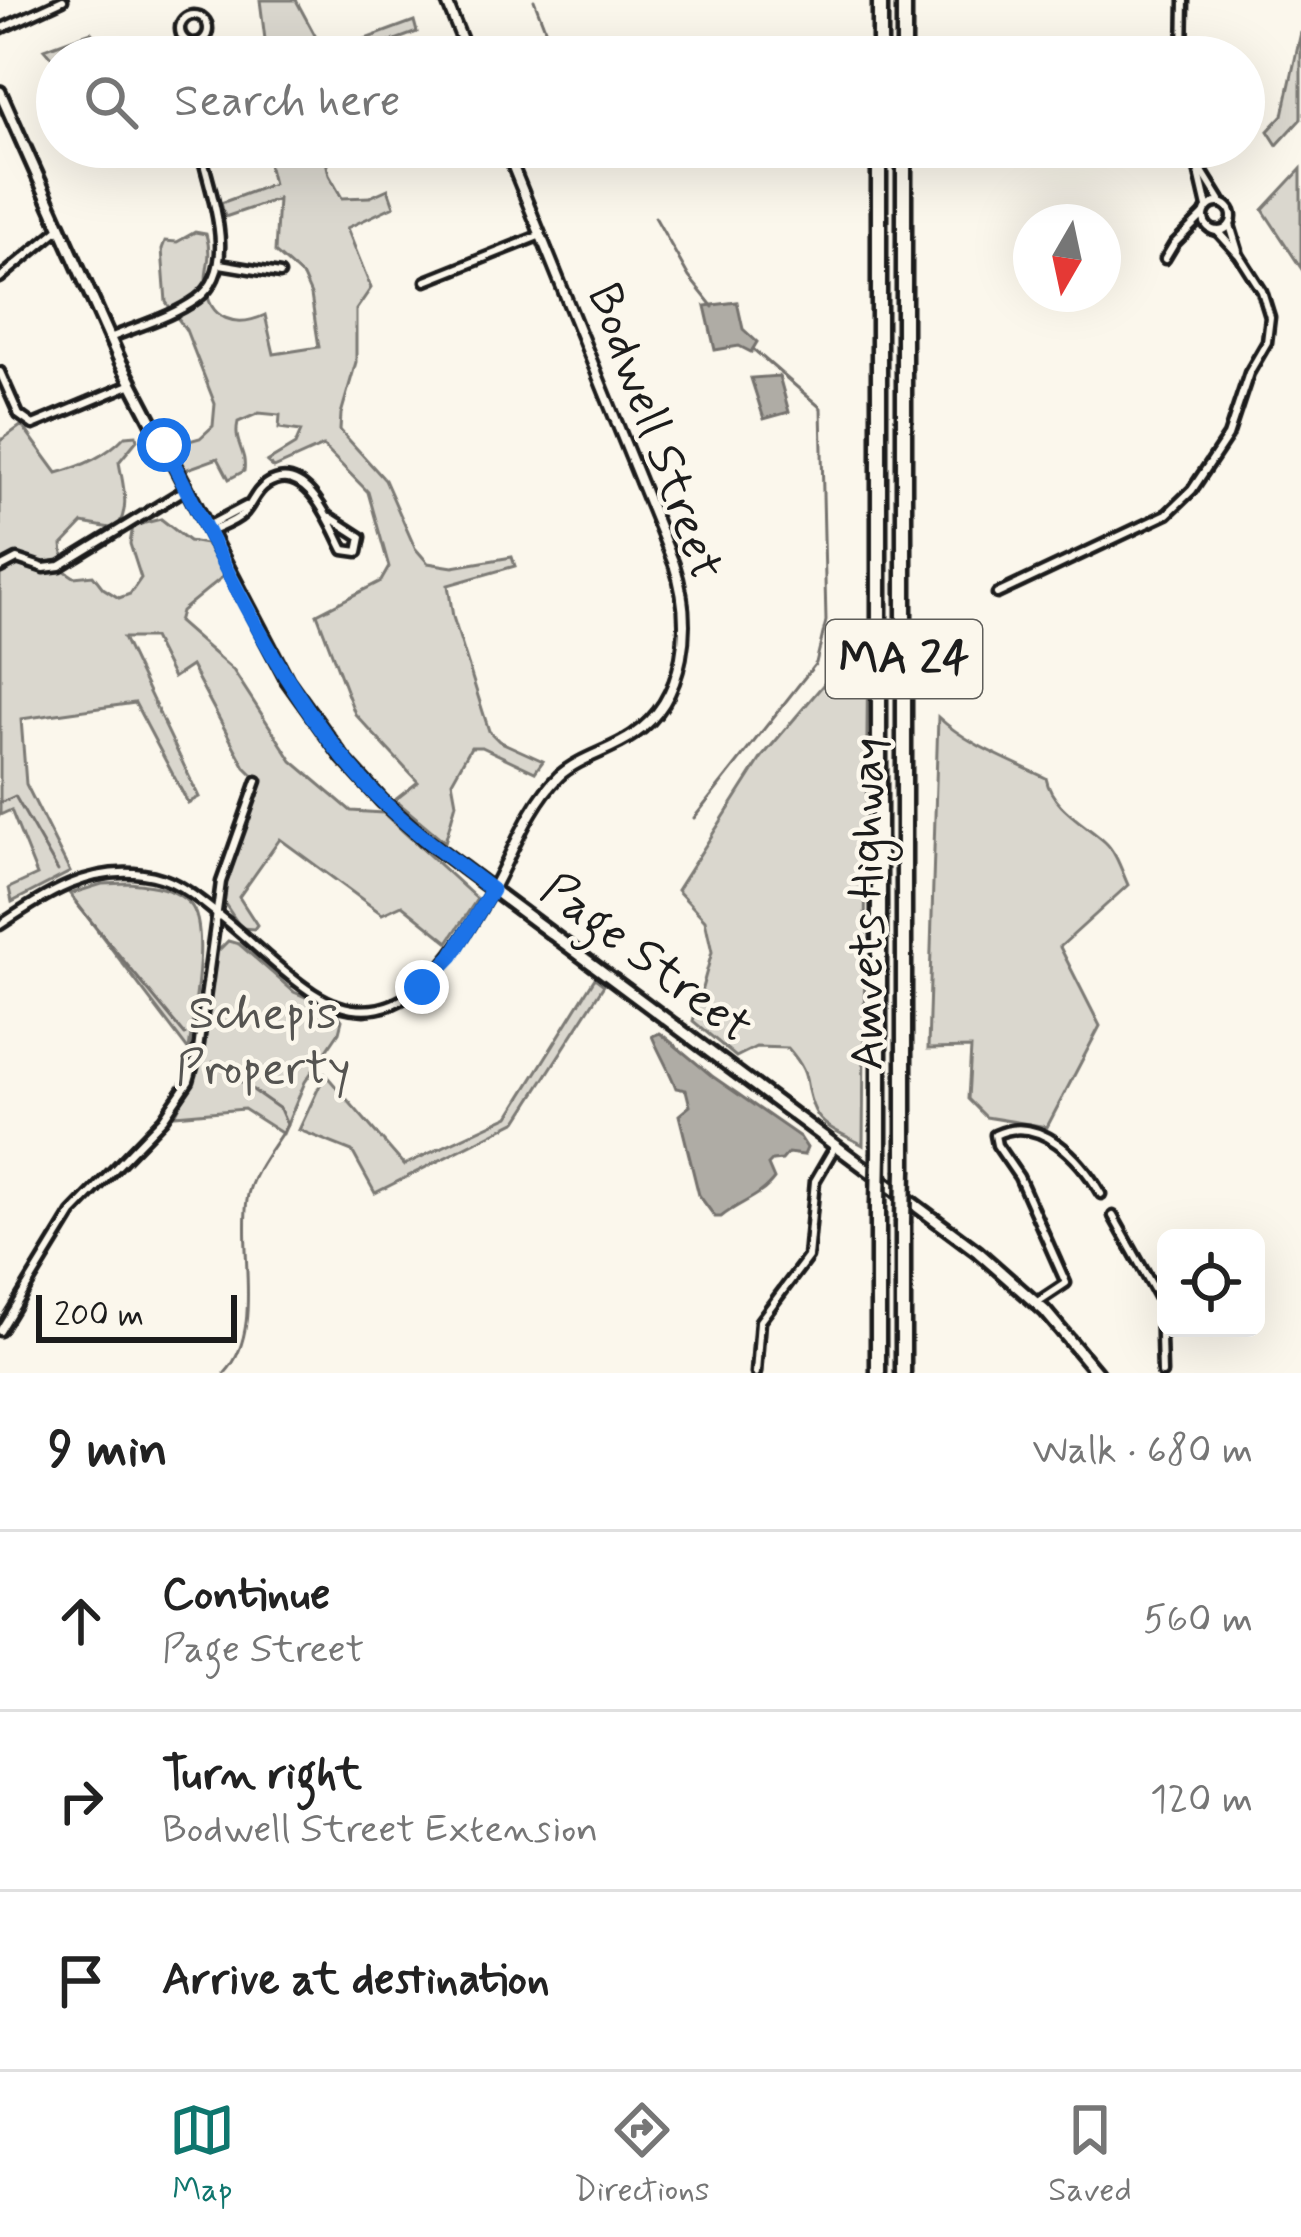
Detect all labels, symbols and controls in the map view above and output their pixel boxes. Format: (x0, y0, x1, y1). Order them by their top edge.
search box (36, 36, 1265, 168)
icon: search (78, 69, 144, 135)
text: Search here (174, 73, 401, 132)
north arrow (1013, 204, 1121, 312)
street label: Bodwell Street (571, 275, 737, 589)
route start (137, 418, 191, 472)
road number: MA 24 (826, 620, 982, 698)
street label: Amvets Highway (837, 737, 903, 1071)
street label: Page Street (525, 859, 764, 1063)
route end (395, 960, 449, 1014)
park label: Schepis Property (175, 983, 351, 1101)
map controls (1157, 1229, 1265, 1337)
button: locate (1157, 1229, 1265, 1337)
scale bar (36, 1289, 237, 1342)
text: 200 m (54, 1294, 144, 1338)
text: 9 min (48, 1418, 168, 1484)
text: Walk · 680 m (1032, 1426, 1253, 1477)
text: Continue (162, 1566, 330, 1625)
icon: ahead (48, 1588, 114, 1654)
text: 560 m (1143, 1595, 1253, 1646)
text: Page Street (162, 1625, 364, 1676)
text: Turn right (162, 1746, 362, 1805)
icon: right (48, 1768, 114, 1834)
text: 120 m (1150, 1775, 1253, 1826)
text: Bodwell Street Extension (162, 1805, 598, 1856)
icon: arrive (48, 1948, 114, 2014)
text: Arrive at destination (162, 1951, 550, 2010)
tab: Map (169, 2097, 235, 2213)
tab: Directions (574, 2097, 710, 2213)
tab: Saved (1048, 2097, 1132, 2213)

